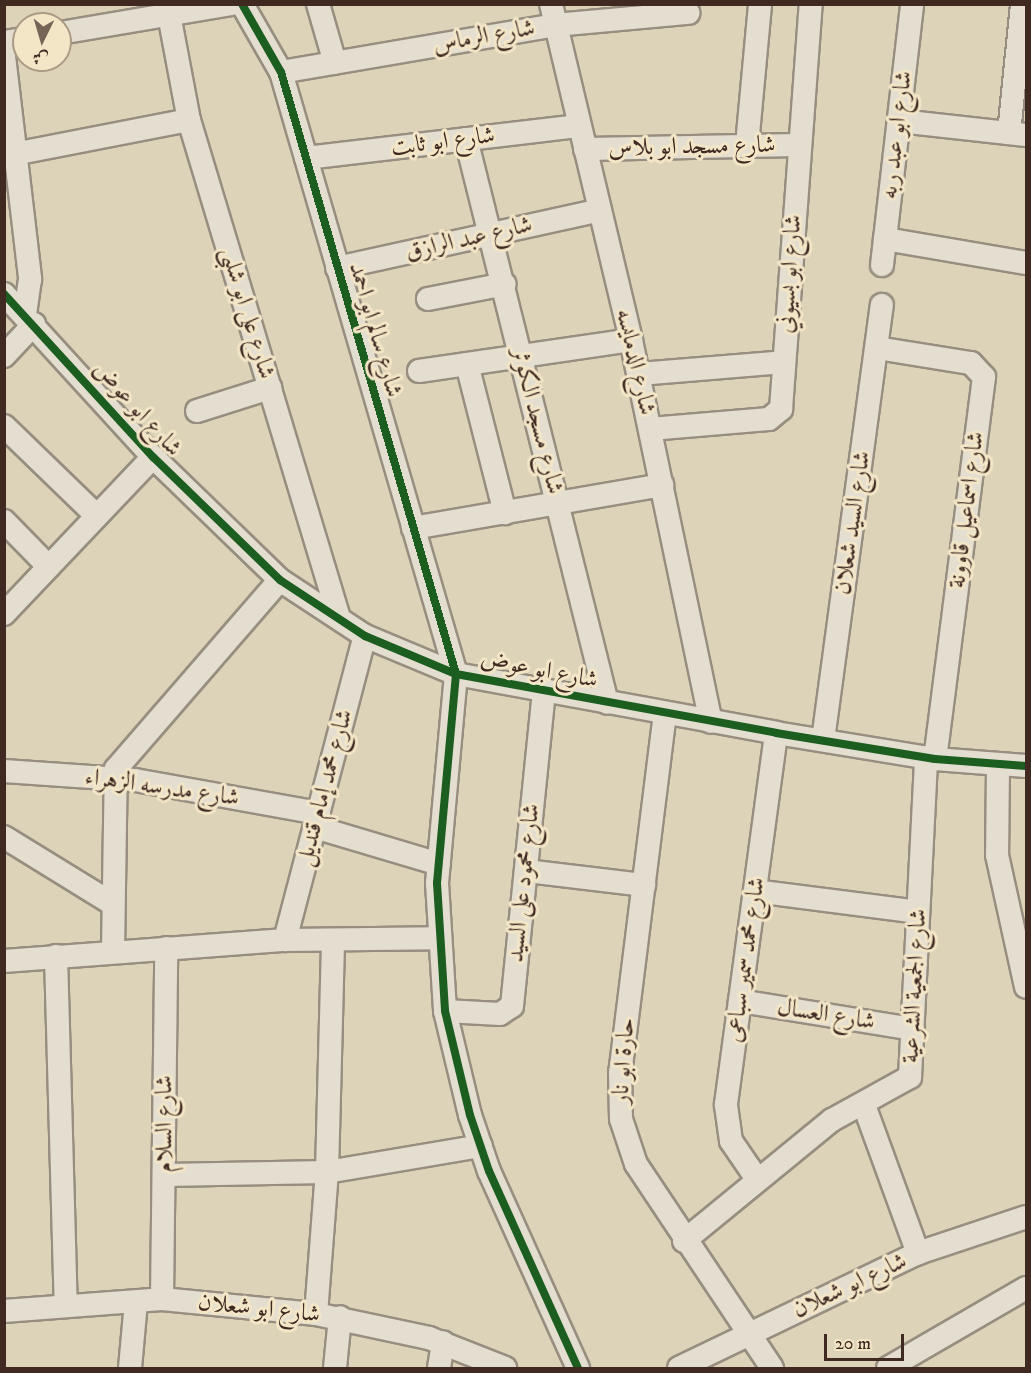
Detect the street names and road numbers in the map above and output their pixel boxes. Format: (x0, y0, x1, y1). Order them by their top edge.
street label: شارع الرماس (431, 14, 537, 60)
street label: شارع ابو عبد ربه (875, 69, 919, 201)
street label: شارع ابو ثابت (389, 121, 497, 163)
street label: شارع مسجد ابو بلاس (608, 131, 776, 163)
street label: شارع عبد الرازق (403, 210, 535, 268)
street label: شارع ابو بسيوني (771, 214, 809, 334)
street label: شارع على ابو شلبى (213, 244, 281, 382)
street label: شارع سالم ابو احمد (342, 259, 408, 401)
street label: شارع الدمايسه (609, 306, 661, 418)
street label: شارع مسجد الكوثر (505, 345, 569, 497)
street label: شارع ابو عوض (87, 355, 187, 463)
street label: شارع اسماعيل قاوونة (943, 430, 991, 590)
street label: شارع السيد شعلان (829, 449, 877, 597)
street label: شارع ابو عوض (478, 645, 600, 695)
street label: شارع محمد إمام قنديل (290, 706, 360, 870)
street label: شارع مدرسه الزهراء (83, 763, 241, 813)
street label: شارع محمود على السيد (501, 802, 547, 964)
street label: شارع محمد سمير سباعى (720, 876, 772, 1044)
street label: شارع الجمعية الشرعية (897, 908, 933, 1064)
street label: شارع العسال (775, 993, 877, 1037)
street label: حارة ابو نار (607, 1017, 641, 1105)
street label: شارع السلام (151, 1075, 179, 1173)
street label: شارع ابو شعلان (788, 1247, 912, 1325)
street label: شارع ابو شعلان (196, 1288, 322, 1330)

